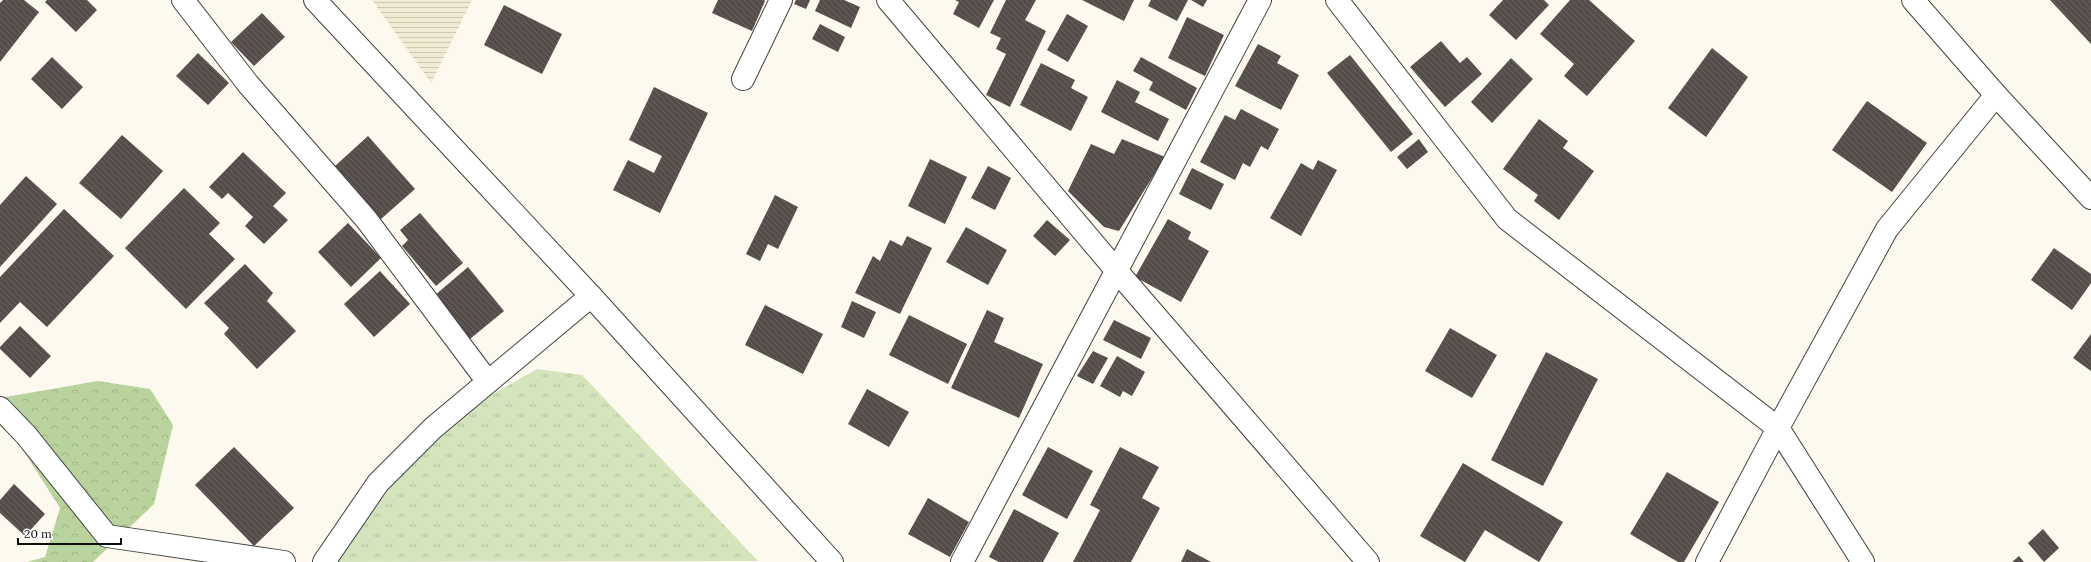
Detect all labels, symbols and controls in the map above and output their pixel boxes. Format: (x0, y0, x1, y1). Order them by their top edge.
scale bar (18, 520, 121, 546)
text: 20 m (24, 526, 52, 541)

